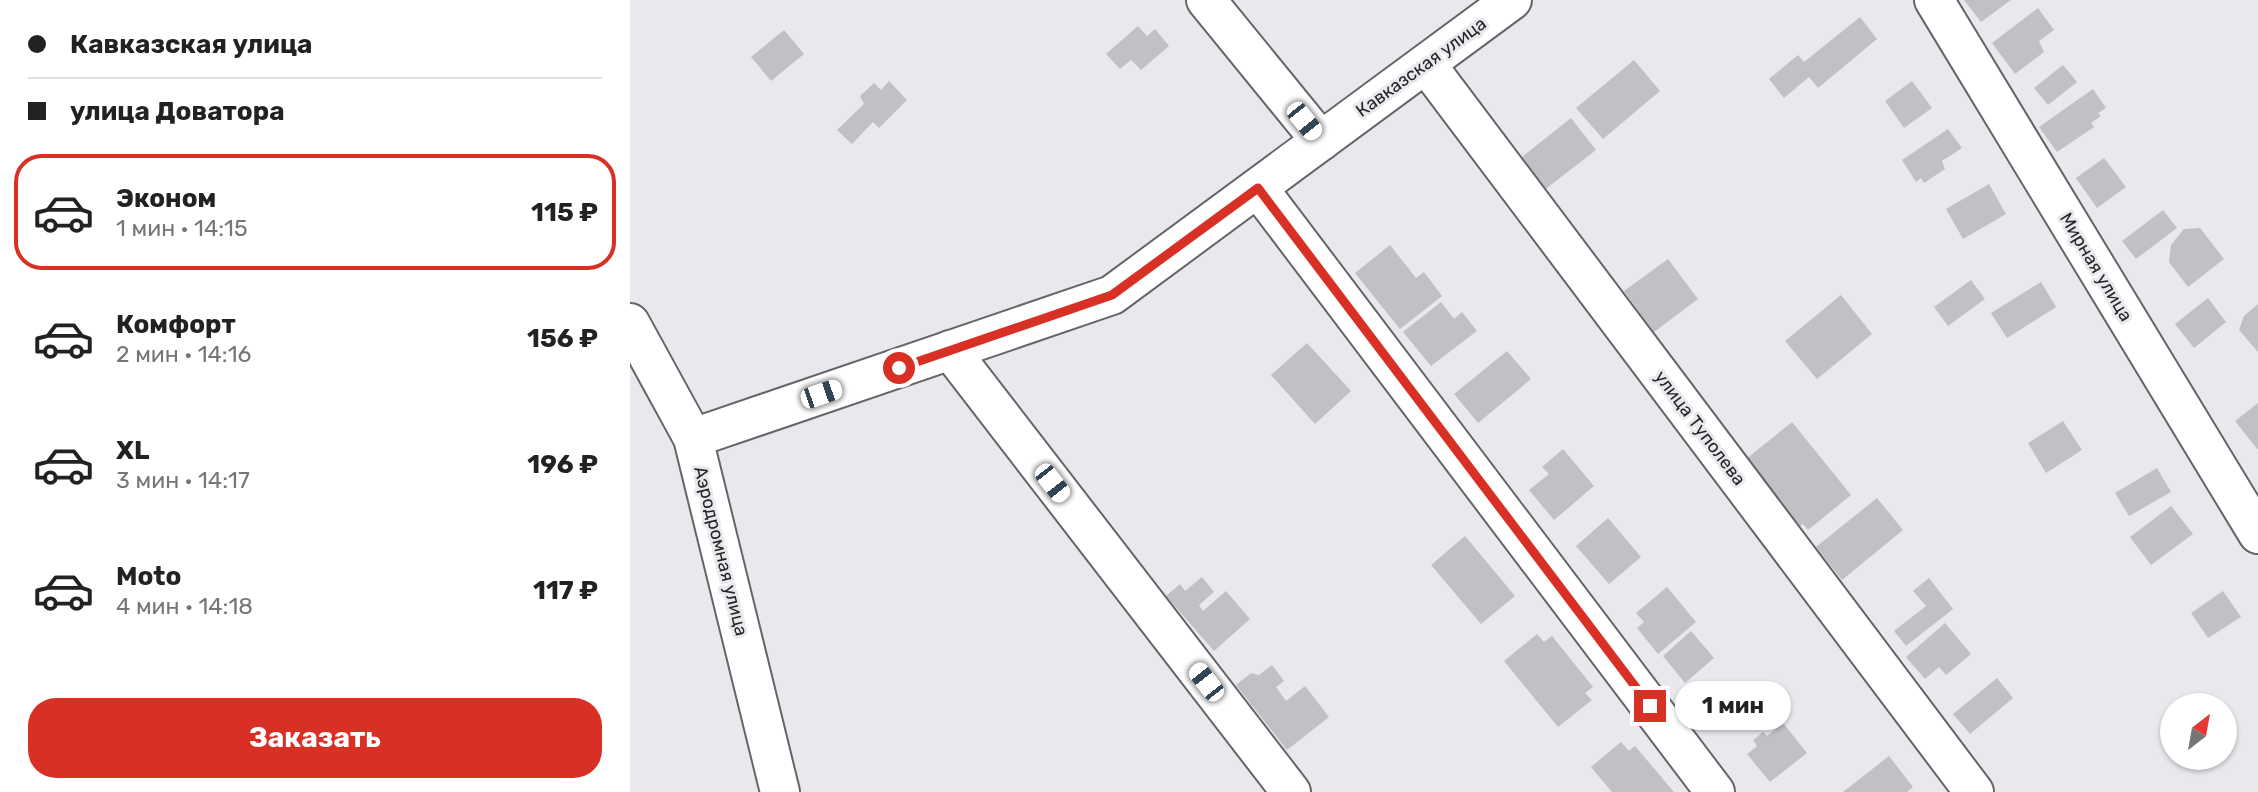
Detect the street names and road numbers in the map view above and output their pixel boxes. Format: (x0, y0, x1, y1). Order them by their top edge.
street label: Кавказская улица (1351, 12, 1491, 122)
street label: Мирная улица (2055, 209, 2137, 325)
street label: улица Туполева (1650, 366, 1750, 490)
street label: Аэродромная улица (689, 464, 753, 638)

